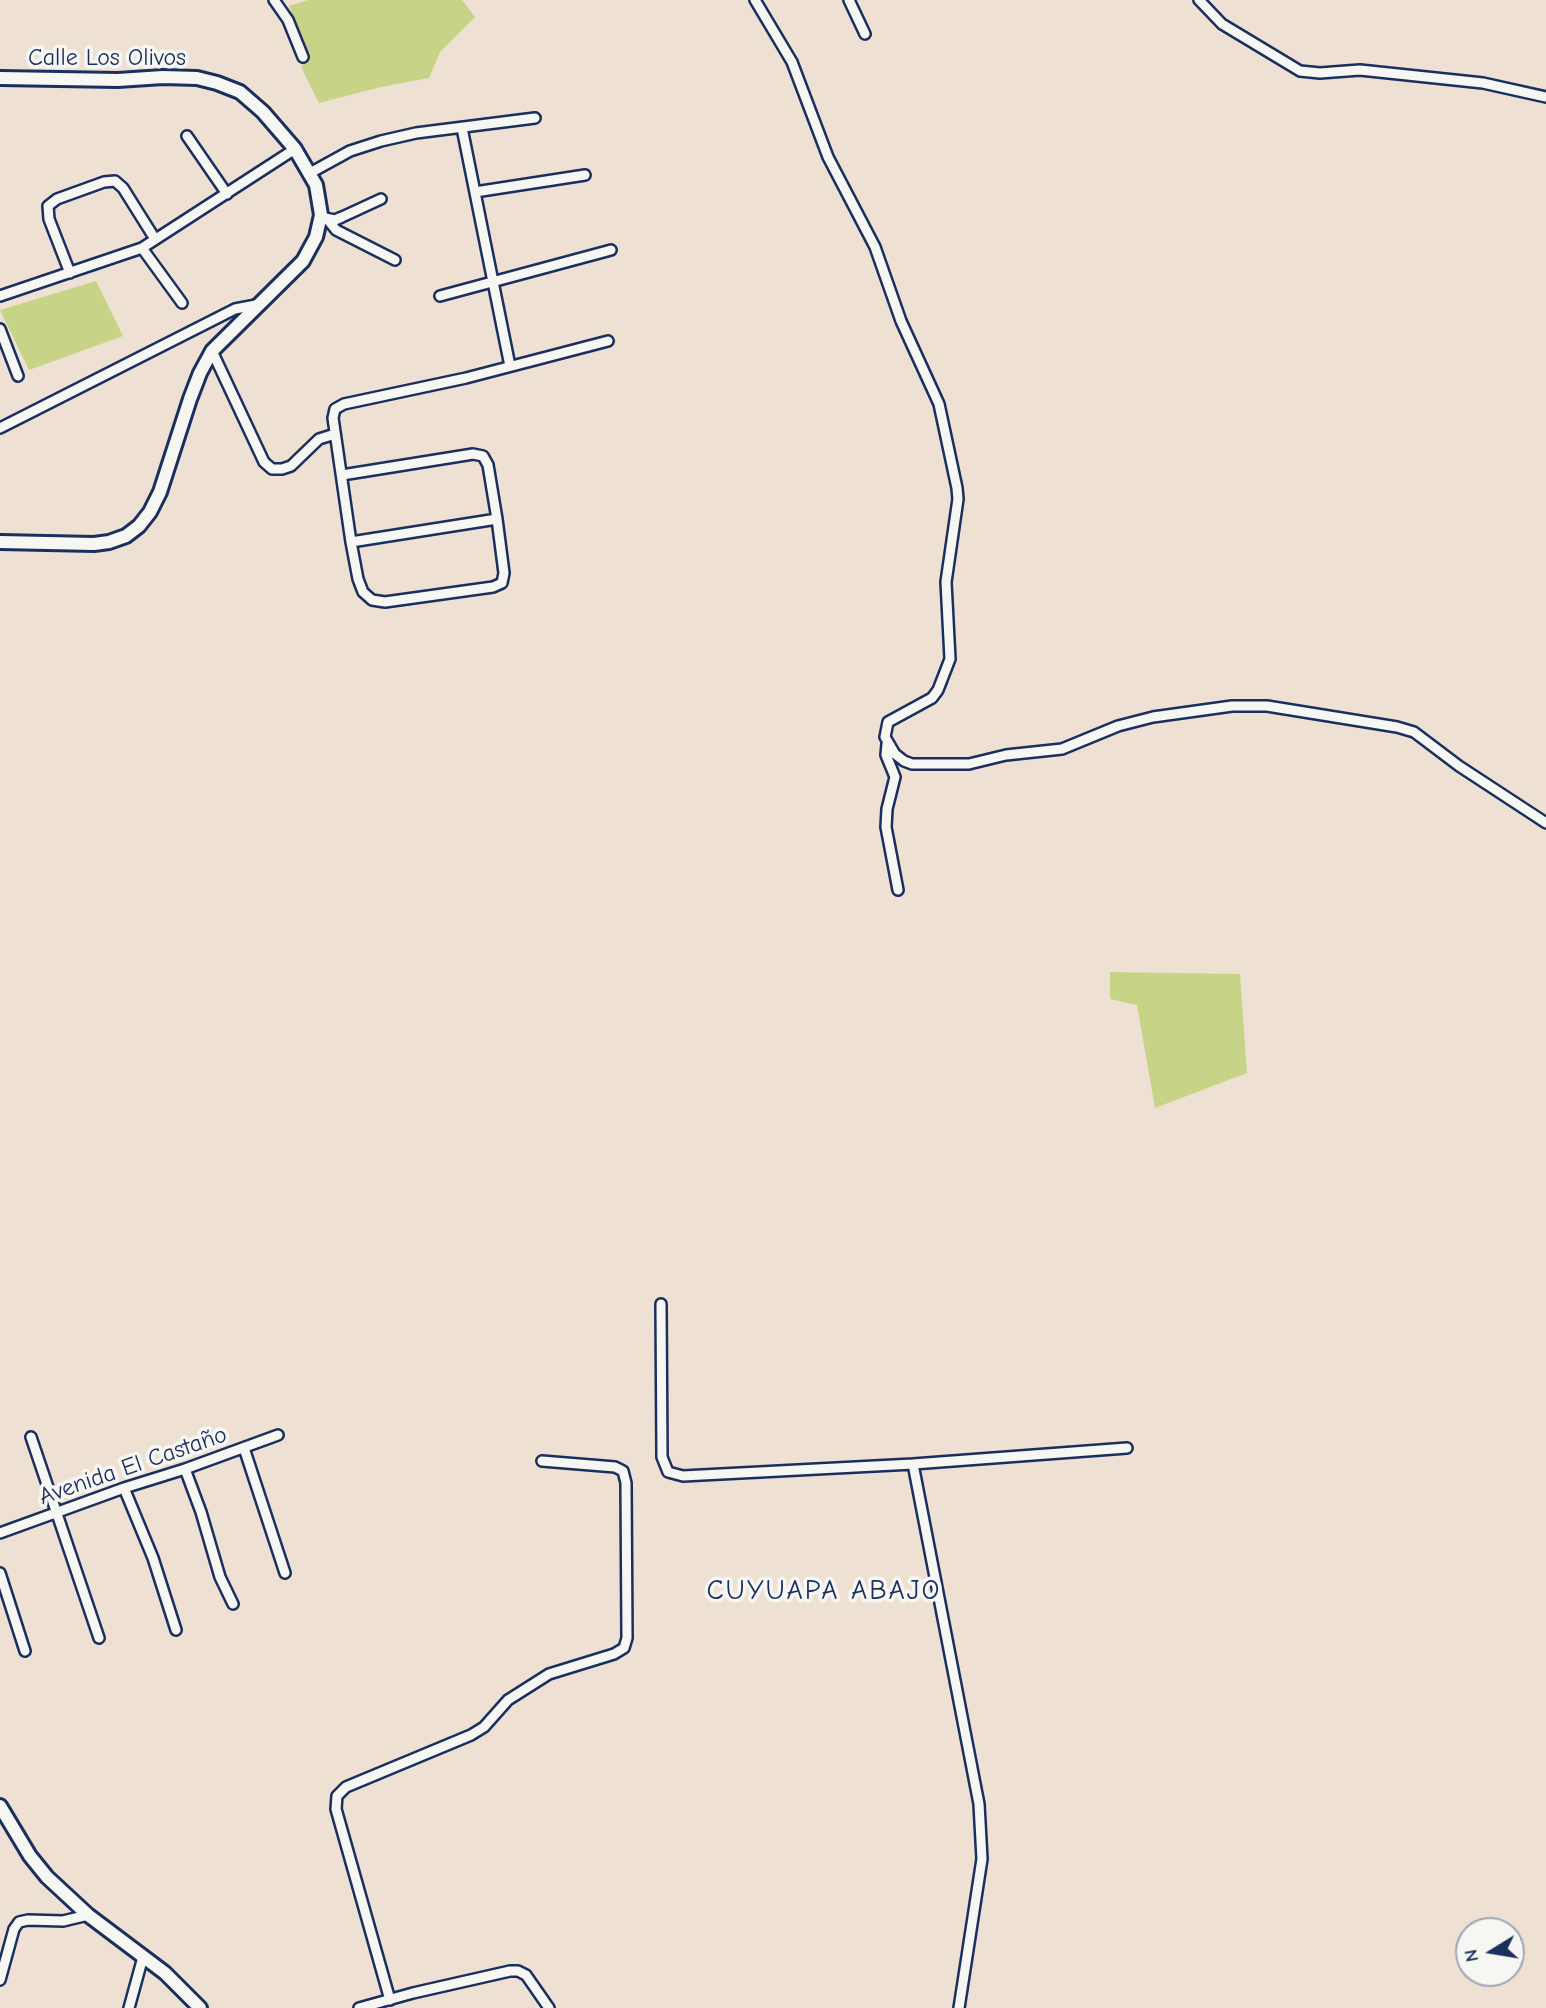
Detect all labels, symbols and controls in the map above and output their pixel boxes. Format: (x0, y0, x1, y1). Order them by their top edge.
street label: Calle Los Olivos (28, 44, 186, 72)
street label: Avenida El Castaño (35, 1420, 231, 1512)
district label: CUYUAPA ABAJO (708, 1574, 940, 1608)
north arrow (1455, 1917, 1525, 1987)
text: N (1459, 1947, 1483, 1964)

